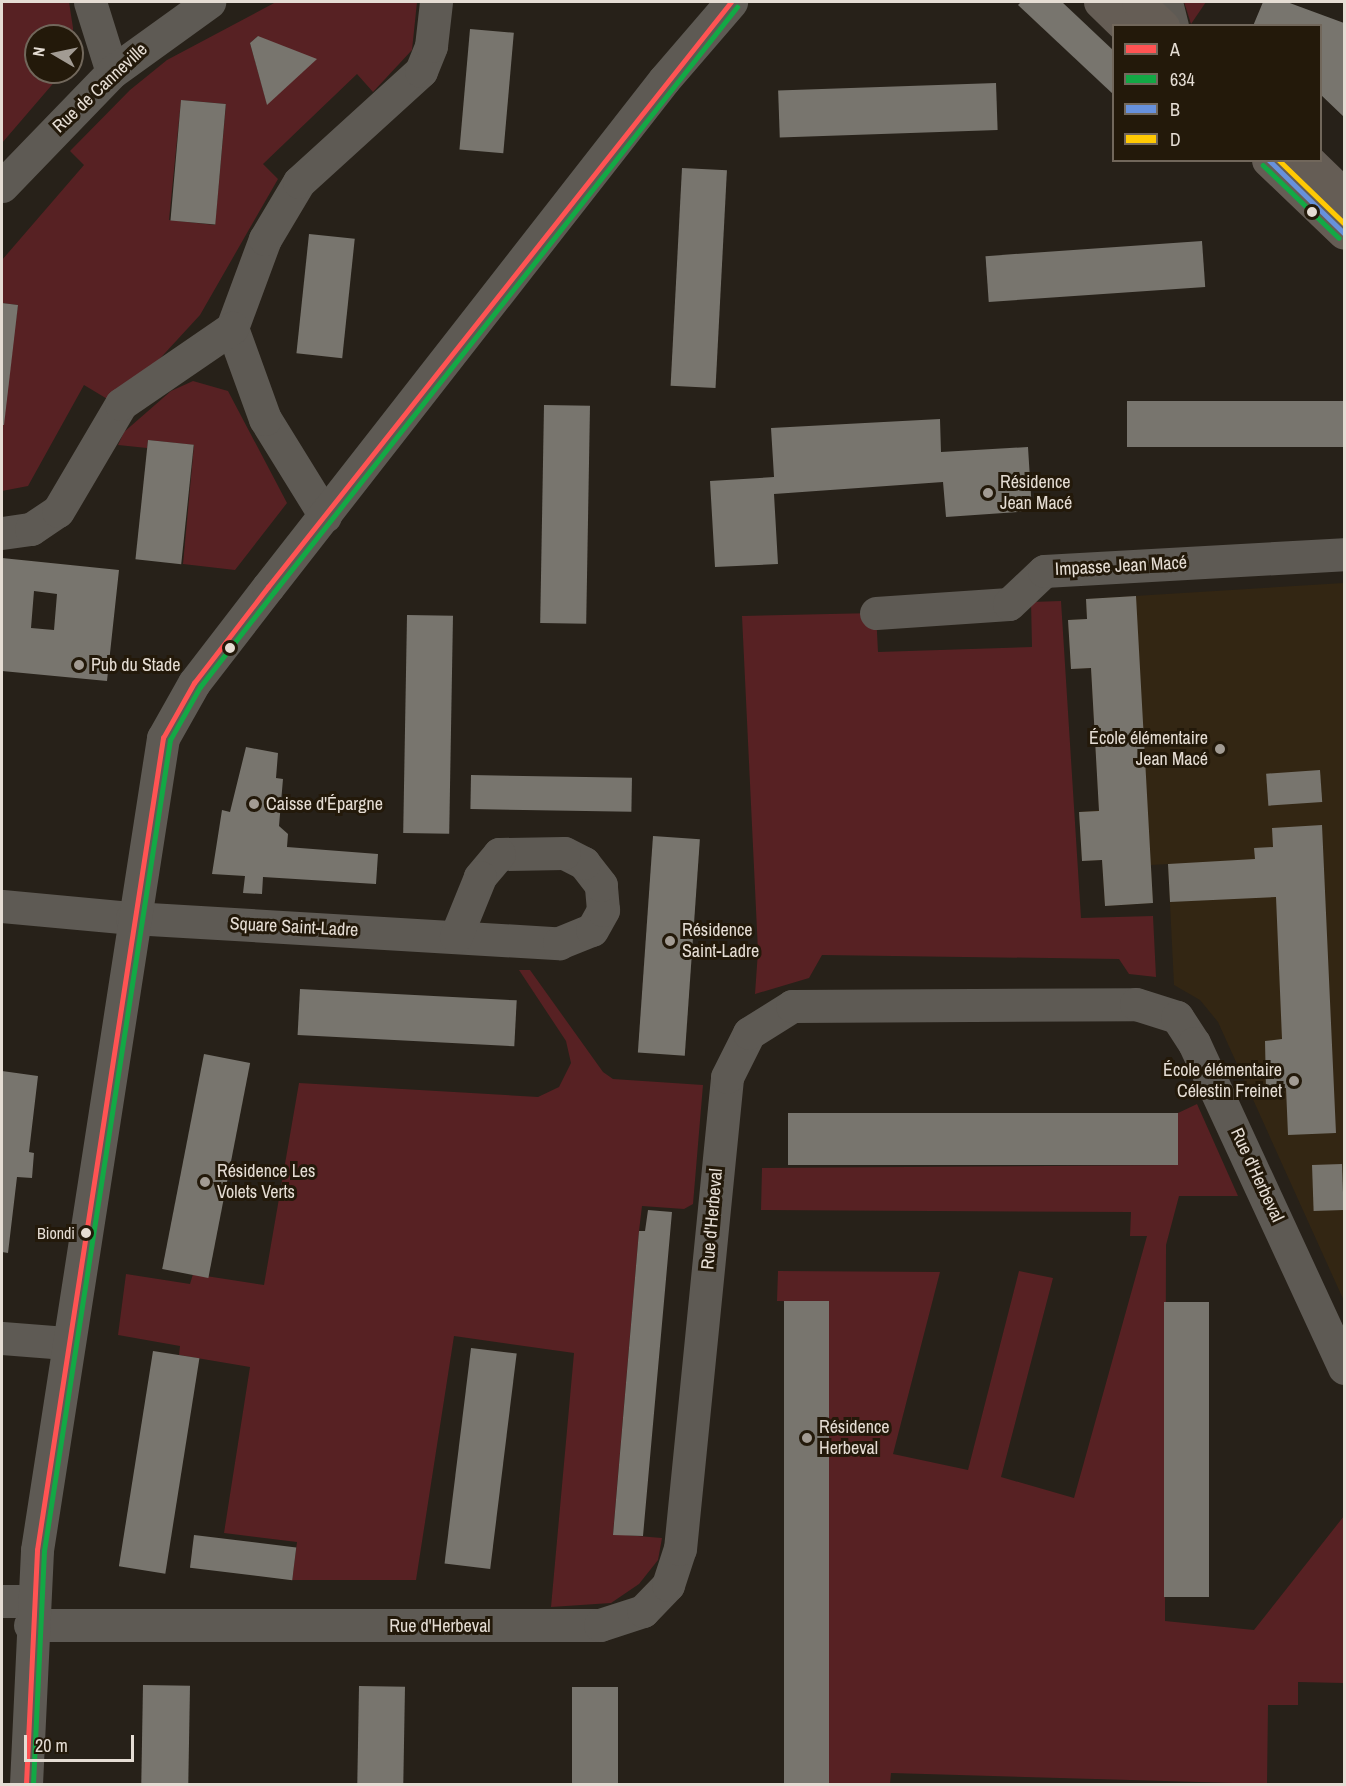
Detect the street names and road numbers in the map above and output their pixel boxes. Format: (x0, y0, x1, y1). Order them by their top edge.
street label: Rue de Canneville (48, 39, 152, 137)
street label: Impasse Jean Macé (1054, 552, 1188, 580)
street label: Square Saint-Ladre (229, 913, 359, 941)
street label: Rue d'Herbeval (1226, 1125, 1288, 1225)
street label: Rue d'Herbeval (697, 1168, 727, 1270)
street label: Rue d'Herbeval (389, 1615, 491, 1637)

